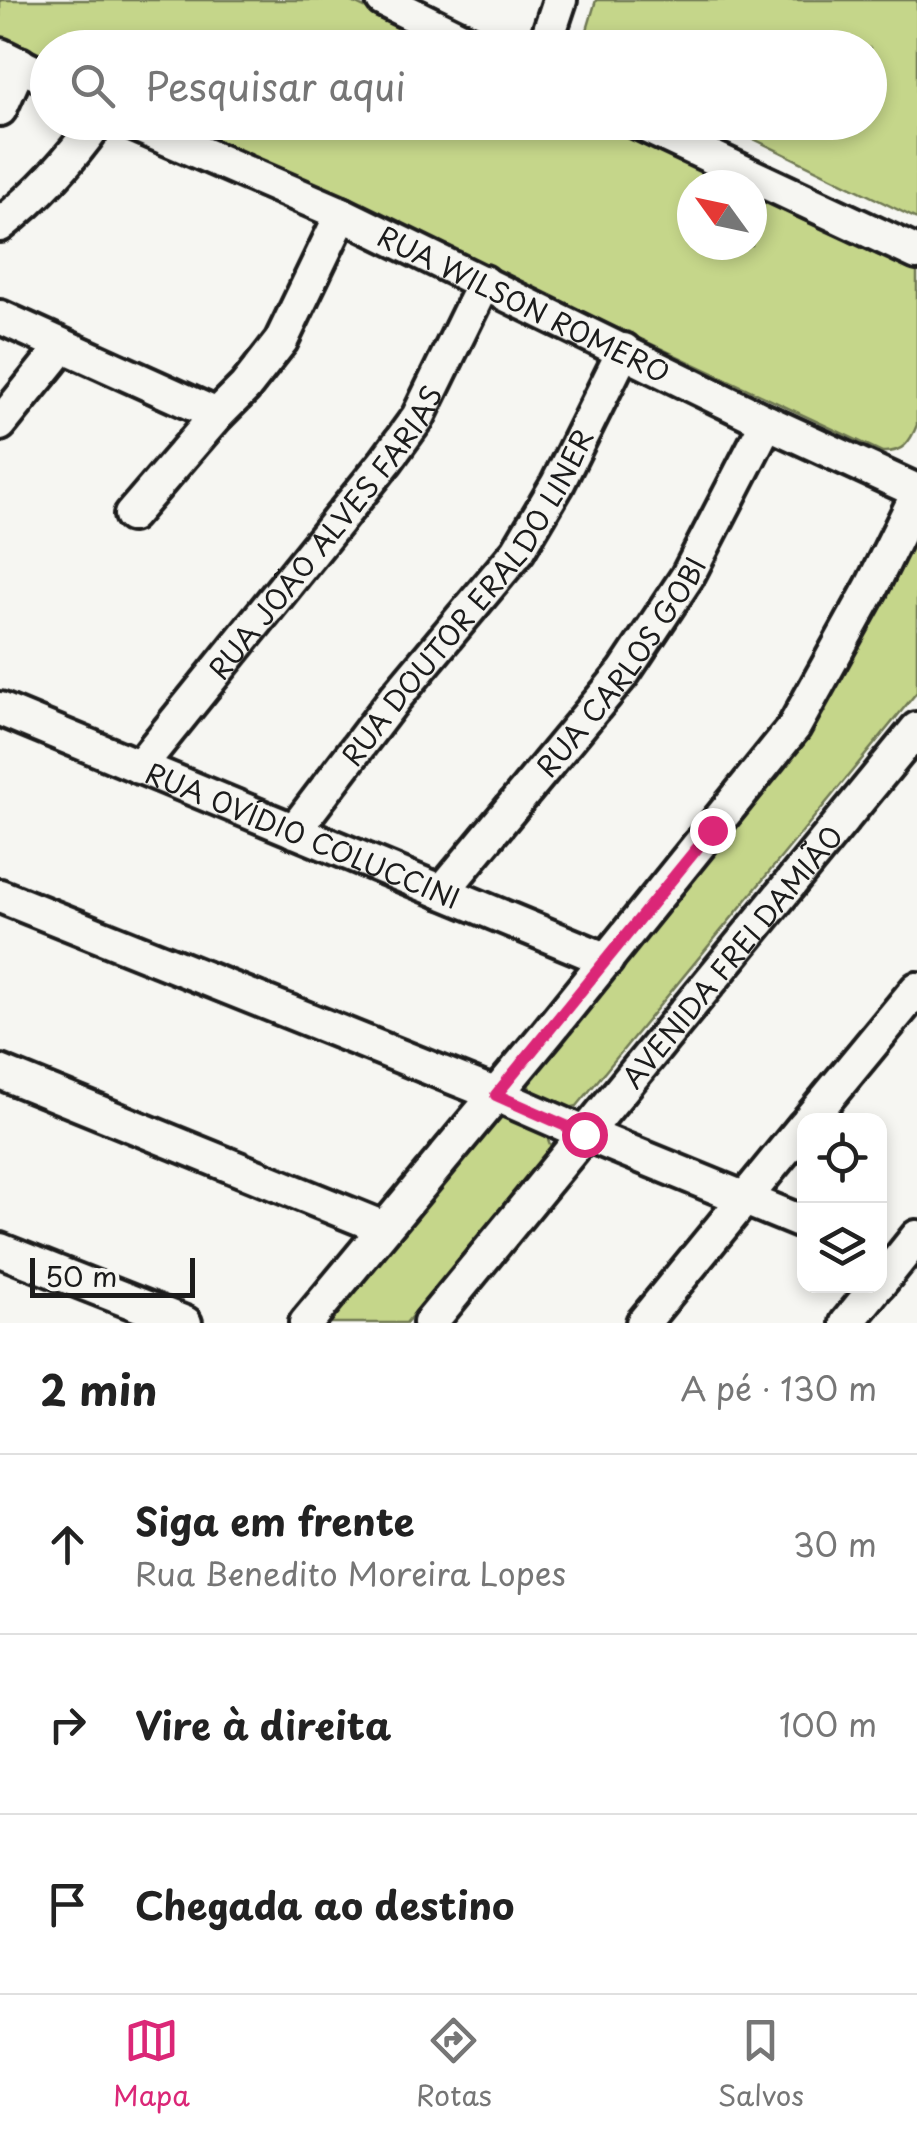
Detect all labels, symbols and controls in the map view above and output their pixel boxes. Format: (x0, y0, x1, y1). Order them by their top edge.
search box (30, 30, 887, 140)
text: Pesquisar aqui (145, 57, 406, 114)
icon: search (65, 58, 120, 113)
north arrow (677, 170, 767, 260)
street label: RUA WILSON ROMERO (371, 213, 678, 393)
street label: RUA JOÃO ALVES FARIAS (197, 377, 452, 688)
street label: RUA DOUTOR ERALDO LINER (330, 421, 603, 774)
street label: RUA CARLOS GOBI (525, 549, 716, 786)
street label: RUA OVÍDIO COLUCCINI (139, 750, 467, 918)
route end (690, 808, 736, 854)
street label: AVENIDA FREI DAMIÃO (610, 815, 852, 1096)
route start (562, 1112, 608, 1158)
map controls (797, 1113, 887, 1293)
button: locate (797, 1113, 887, 1203)
button: layers (797, 1203, 887, 1293)
scale bar (30, 1253, 195, 1298)
text: 50 m (45, 1254, 118, 1297)
text: 2 min (40, 1357, 157, 1420)
text: A pé · 130 m (681, 1364, 877, 1412)
text: Siga em frente (135, 1492, 415, 1549)
icon: ahead (40, 1517, 95, 1572)
text: 30 m (793, 1520, 877, 1568)
text: Rua Benedito Moreira Lopes (135, 1549, 566, 1597)
text: Vire à direita (135, 1696, 391, 1753)
icon: right (40, 1697, 95, 1752)
text: 100 m (779, 1700, 877, 1748)
text: Chegada ao destino (135, 1876, 514, 1933)
icon: arrive (40, 1877, 95, 1932)
tab: Mapa (113, 2013, 190, 2116)
tab: Rotas (416, 2013, 492, 2116)
tab: Salvos (718, 2013, 804, 2116)

